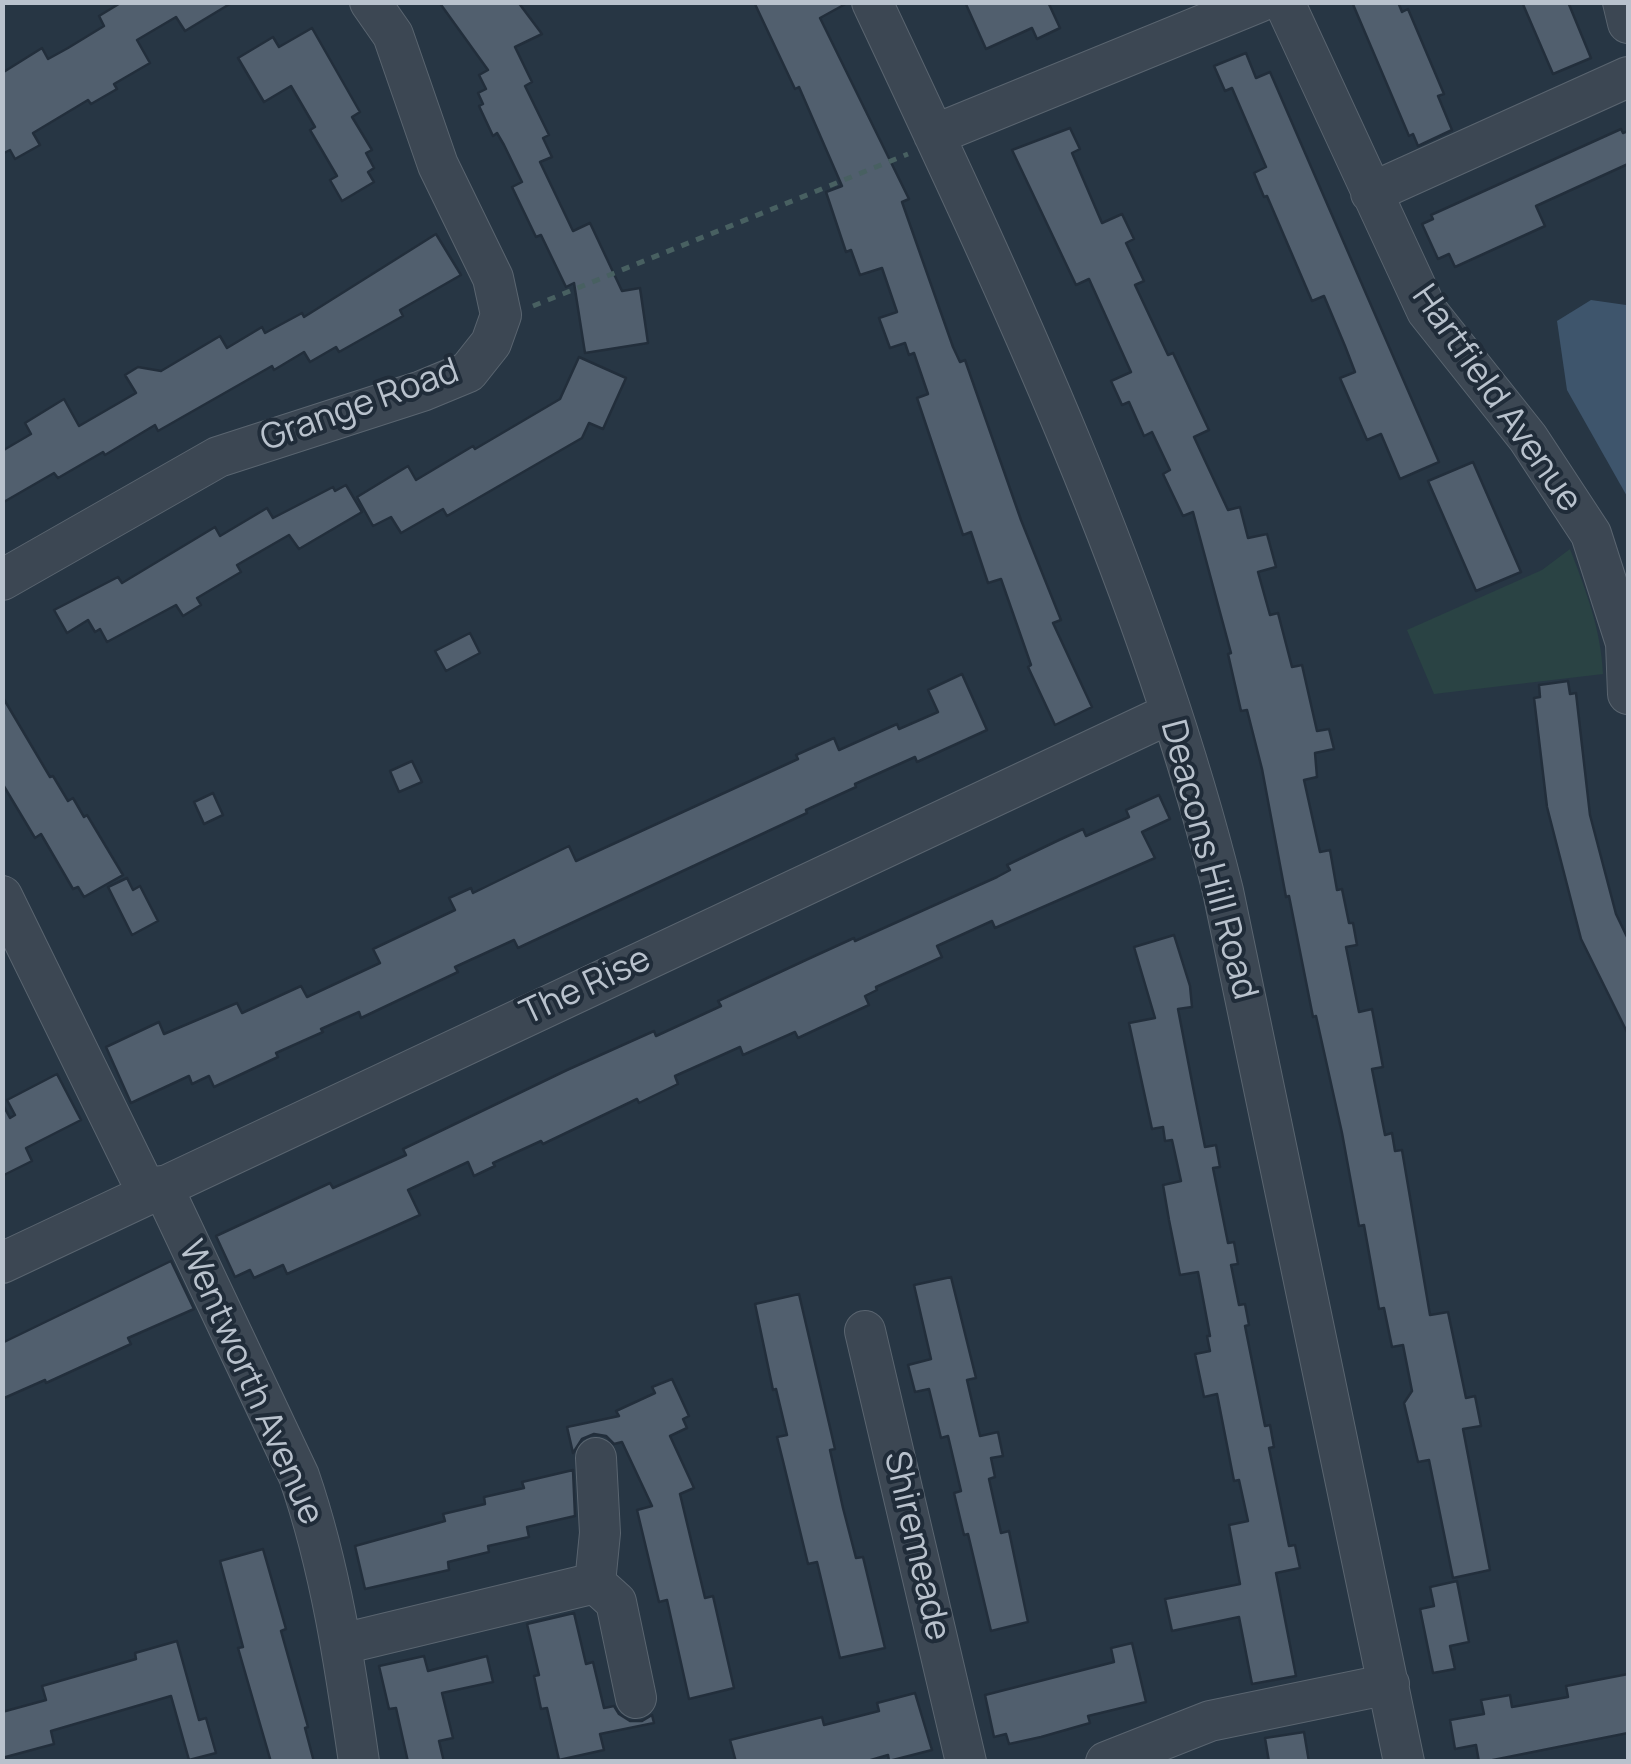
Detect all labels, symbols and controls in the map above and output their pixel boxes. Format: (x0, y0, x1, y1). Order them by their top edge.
street label: Hartfield Avenue (1402, 277, 1590, 521)
street label: Grange Road (255, 351, 465, 461)
street label: Deacons Hill Road (1151, 716, 1265, 1004)
street label: The Rise (515, 939, 657, 1035)
street label: Wentworth Avenue (168, 1234, 332, 1532)
street label: Shiremeade (874, 1447, 958, 1645)

